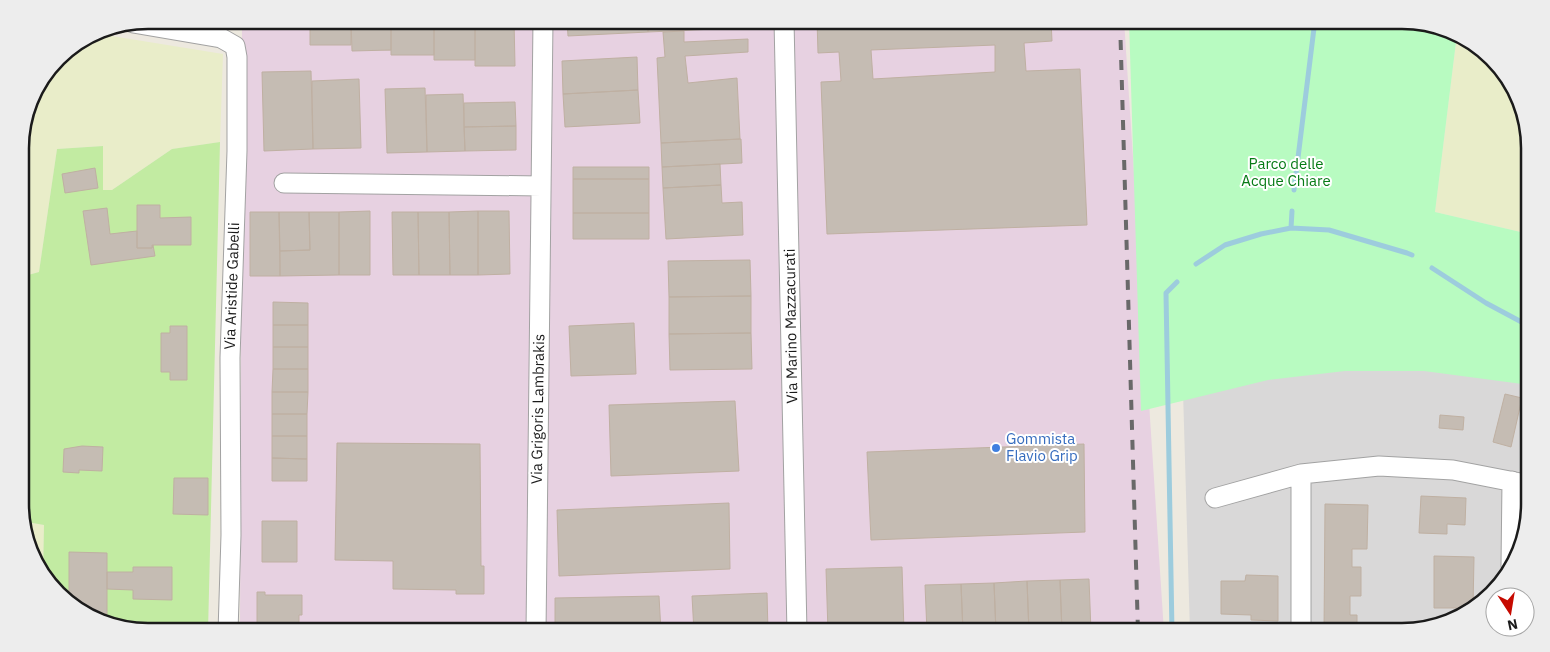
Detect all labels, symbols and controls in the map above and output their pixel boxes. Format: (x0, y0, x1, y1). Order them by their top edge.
park label: Parco delle Acque Chiare (1241, 154, 1331, 190)
street label: Via Aristide Gabelli (220, 222, 243, 350)
street label: Via Marino Mazzacurati (780, 248, 801, 404)
street label: Via Grigoris Lambrakis (527, 334, 548, 484)
place label: Gommista Flavio Grip (1006, 429, 1078, 465)
marker: Gommista Flavio Grip (990, 442, 1002, 454)
north arrow (1485, 587, 1535, 637)
text: N (1506, 615, 1520, 635)

